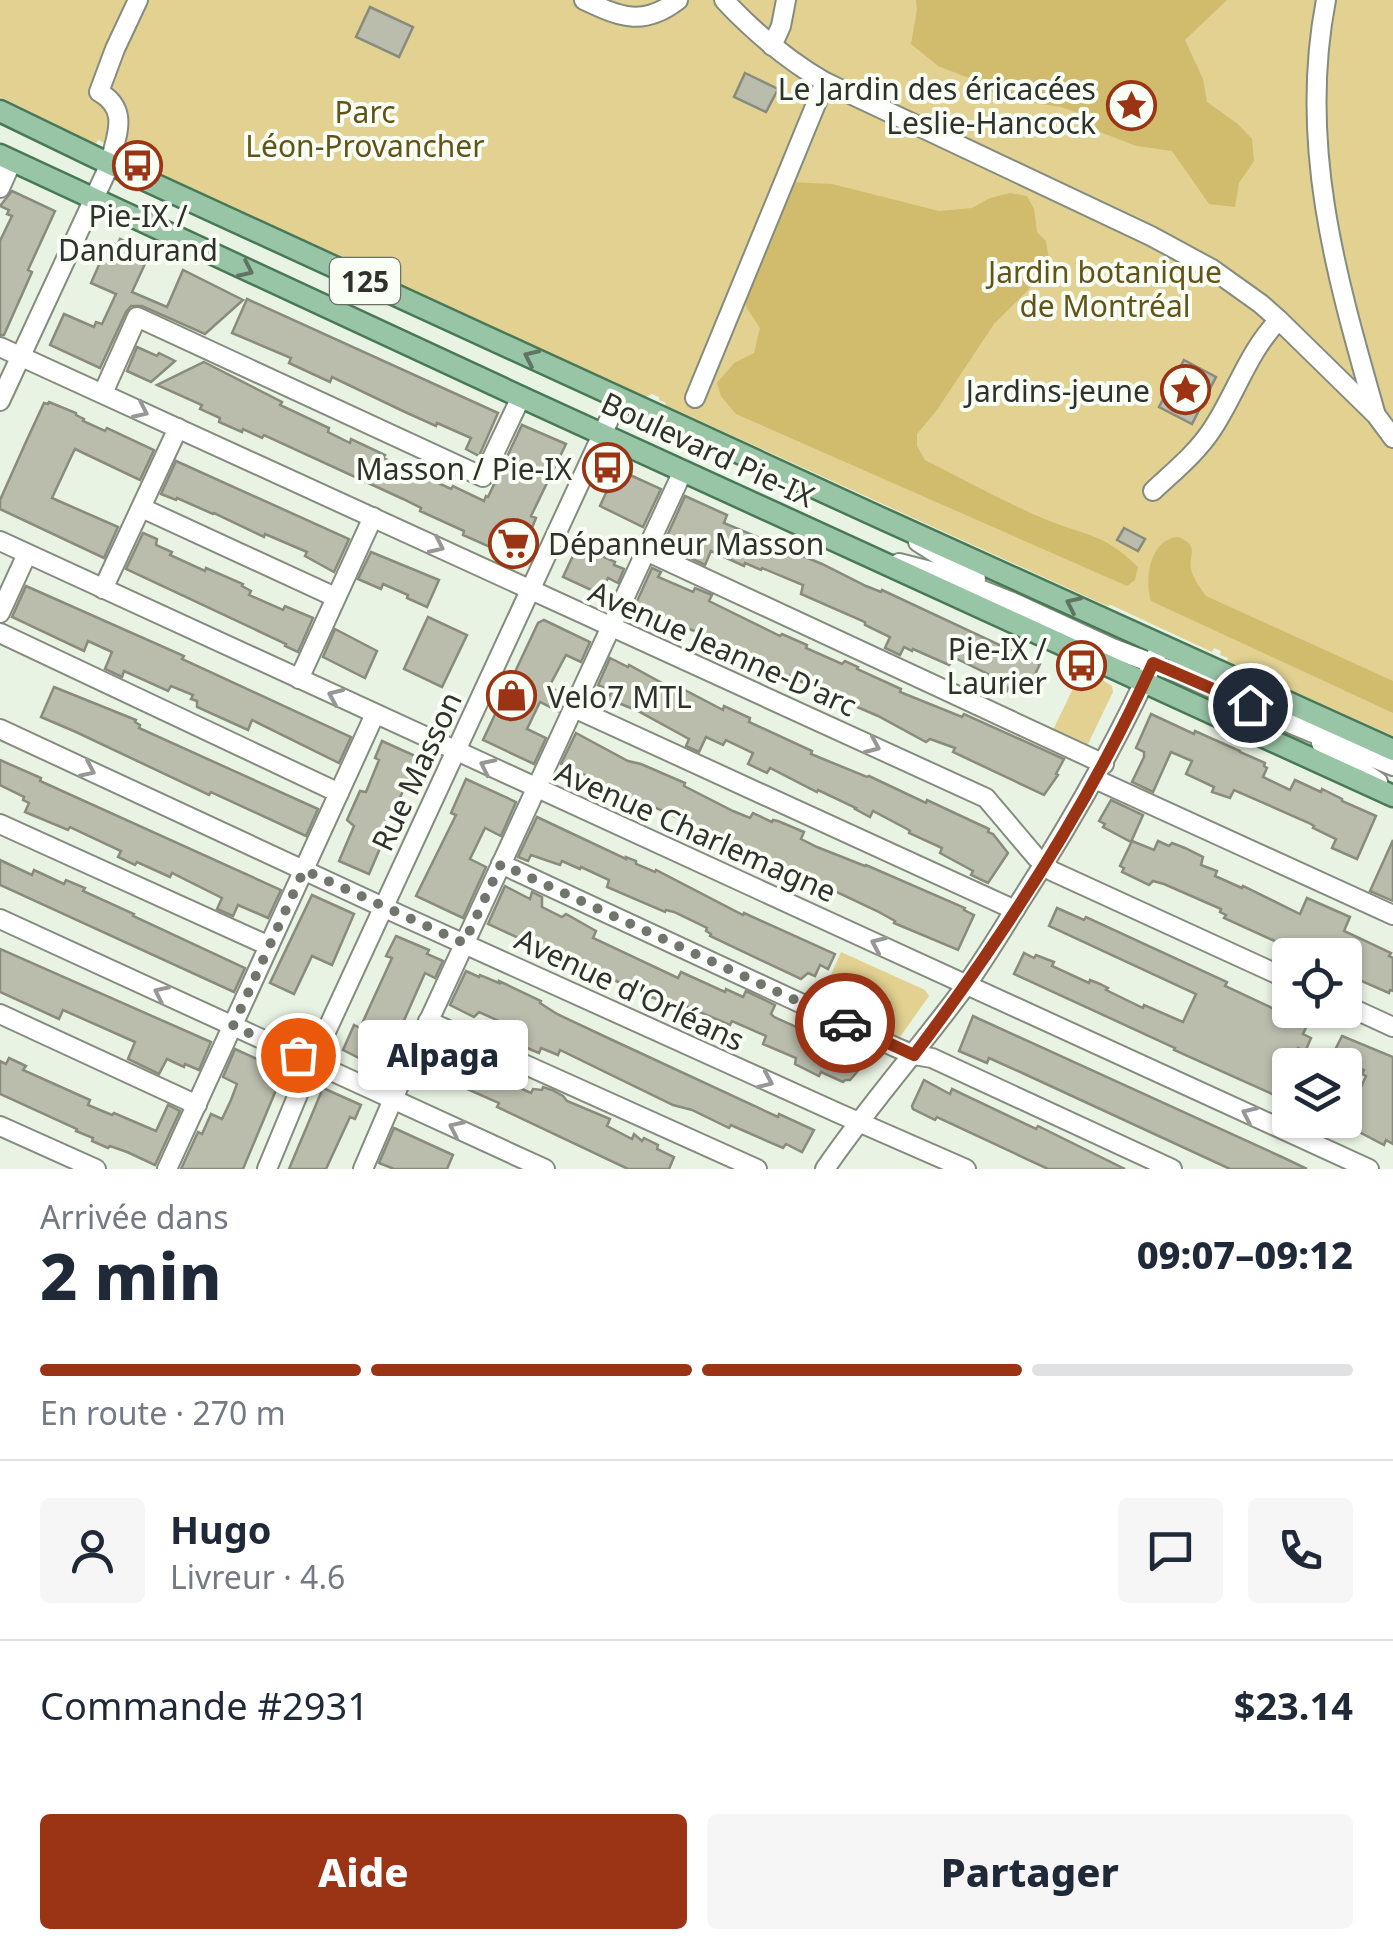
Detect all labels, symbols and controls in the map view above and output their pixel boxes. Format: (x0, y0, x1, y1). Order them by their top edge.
place label: Le Jardin des éricacées Leslie-Hancock (778, 68, 1096, 143)
place icon: Le Jardin des éricacées Leslie-Hancock (1105, 79, 1157, 131)
park label: Parc Léon-Provancher (245, 91, 485, 166)
bus stop icon: Pie-IX / Dandurand (112, 140, 164, 192)
place label: Pie-IX / Dandurand (58, 195, 218, 270)
park label: Jardin botanique de Montréal (985, 251, 1222, 326)
one-way arrow (236, 257, 254, 277)
road number: 125 (330, 258, 400, 304)
one-way arrow (523, 350, 541, 370)
place icon: Jardins-jeune (1159, 364, 1211, 416)
place label: Jardins-jeune (963, 370, 1150, 411)
street label: Boulevard Pie-IX (595, 382, 822, 516)
one-way arrow (131, 398, 149, 418)
bus stop icon: Masson / Pie-IX (581, 442, 633, 494)
place label: Masson / Pie-IX (356, 448, 572, 489)
supermarket icon: Dépanneur Masson (487, 517, 539, 569)
place label: Dépanneur Masson (548, 523, 824, 564)
one-way arrow (427, 534, 445, 554)
street label: Avenue Jeanne-D'arc (583, 570, 863, 726)
one-way arrow (1065, 597, 1083, 617)
place label: Pie-IX / Laurier (946, 628, 1047, 703)
bus stop icon: Pie-IX / Laurier (1056, 639, 1108, 691)
pin (1208, 663, 1293, 748)
shop icon: Velo7 MTL (486, 670, 538, 722)
place label: Velo7 MTL (547, 676, 692, 717)
icon: home (1223, 678, 1278, 733)
street label: Rue Masson (361, 685, 471, 857)
one-way arrow (327, 688, 345, 708)
one-way arrow (863, 734, 881, 754)
street label: Avenue Charlemagne (549, 751, 843, 911)
one-way arrow (78, 758, 96, 778)
one-way arrow (479, 758, 497, 778)
street label: Avenue d'Orléans (509, 918, 751, 1060)
one-way arrow (870, 936, 888, 956)
map controls (1272, 938, 1362, 1138)
button: locate (1272, 938, 1362, 1028)
courier (795, 973, 895, 1073)
one-way arrow (153, 985, 171, 1005)
icon: car (818, 996, 873, 1051)
pin (256, 1013, 341, 1098)
callout: Alpaga (358, 1020, 528, 1090)
icon: bag (271, 1028, 326, 1083)
text: Alpaga (387, 1033, 499, 1076)
button: layers (1272, 1048, 1362, 1138)
one-way arrow (756, 1068, 774, 1088)
one-way arrow (1241, 1106, 1259, 1126)
one-way arrow (448, 1121, 466, 1141)
text: Arrivée dans (40, 1195, 229, 1238)
text: 09:07–09:12 (1137, 1228, 1353, 1280)
text: 2 min (40, 1231, 222, 1319)
text: En route · 270 m (40, 1391, 286, 1434)
button: person (40, 1498, 145, 1603)
button: chat (1118, 1498, 1223, 1603)
button: phone (1248, 1498, 1353, 1603)
text: Hugo (170, 1503, 272, 1555)
text: Livreur · 4.6 (170, 1555, 345, 1598)
text: Commande #2931 (40, 1679, 369, 1731)
text: $23.14 (1234, 1679, 1353, 1731)
button: Aide (40, 1814, 687, 1929)
button: Partager (707, 1814, 1353, 1929)

